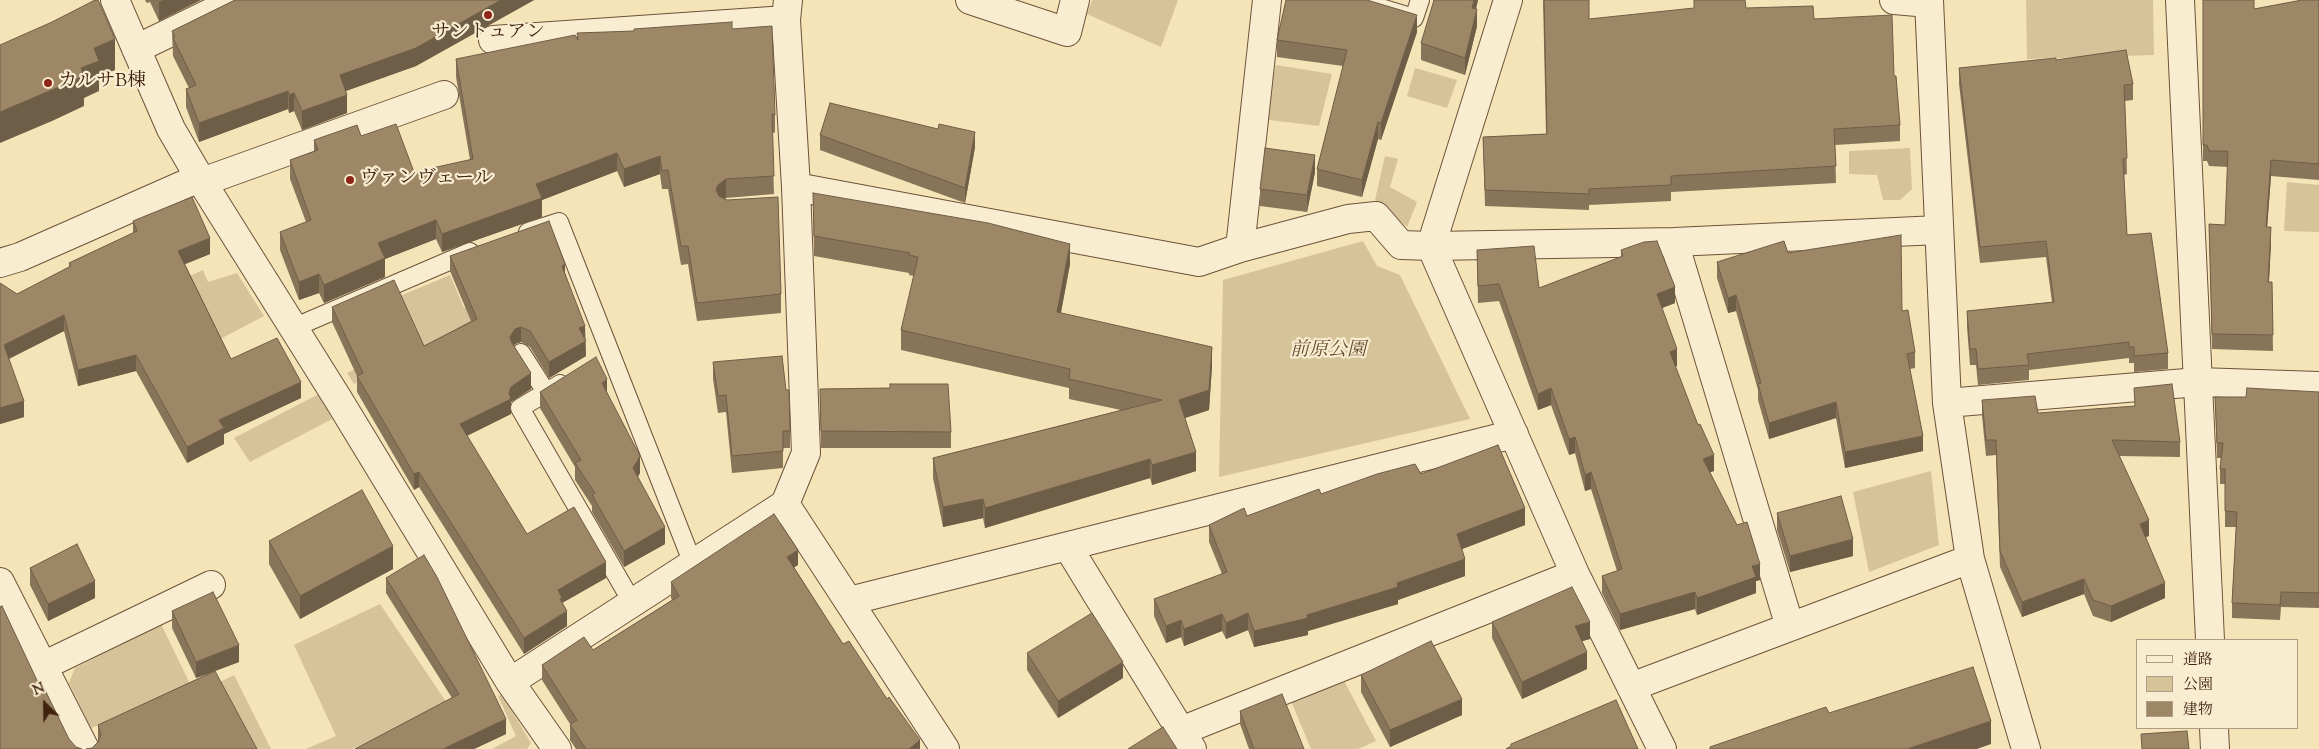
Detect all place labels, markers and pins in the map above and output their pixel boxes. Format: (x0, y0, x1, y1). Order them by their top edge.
marker: サントュアン (482, 9, 494, 21)
place label: サントュアン (431, 23, 545, 45)
place label: カルサB棟 (58, 72, 146, 94)
marker: カルサB棟 (42, 77, 54, 89)
place label: ヴァンヴェール (360, 169, 493, 191)
marker: ヴァンヴェール (344, 174, 356, 186)

